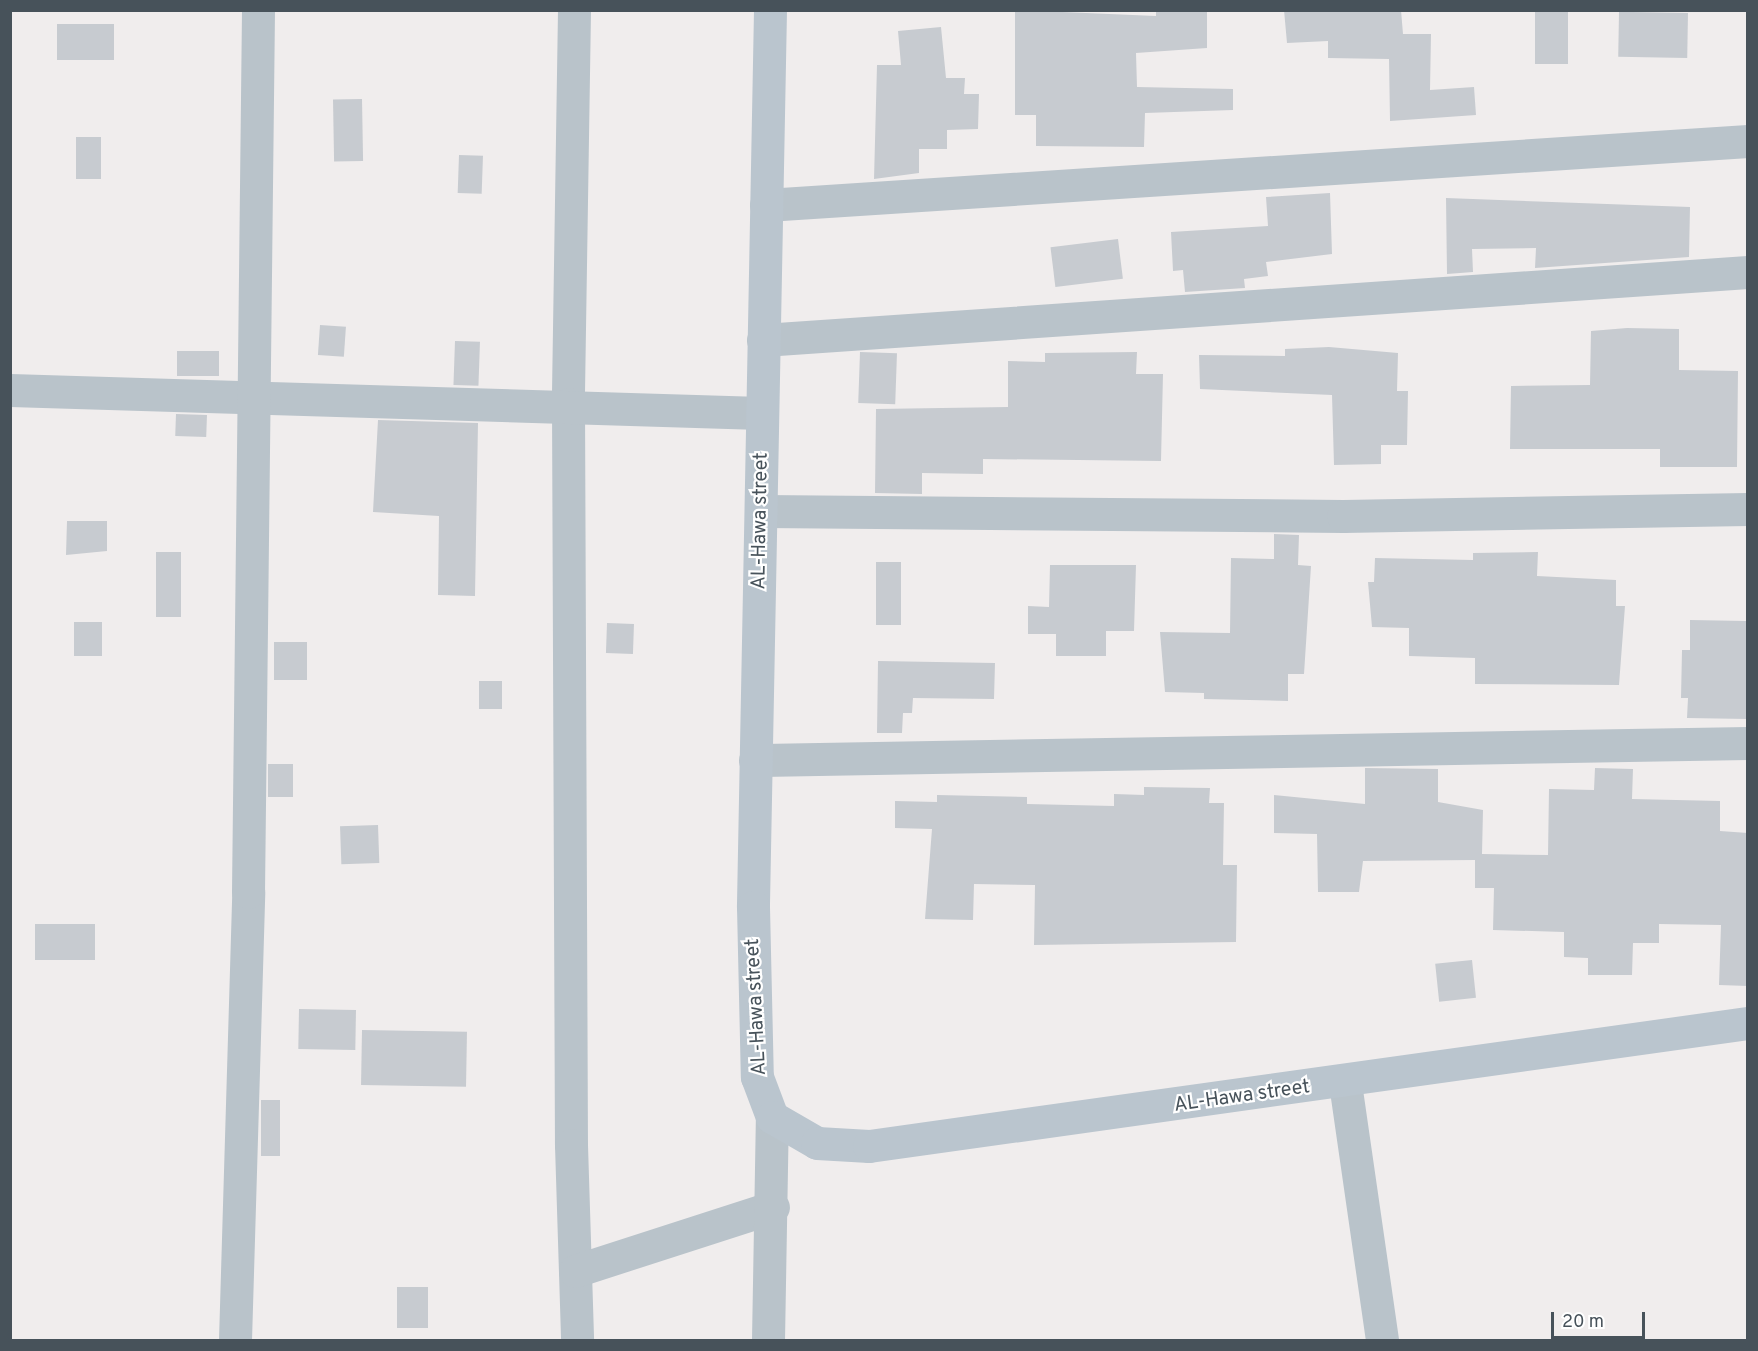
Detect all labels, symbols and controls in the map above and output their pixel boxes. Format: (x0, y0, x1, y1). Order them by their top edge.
street label: AL-Hawa street (748, 452, 774, 590)
street label: AL-Hawa street (741, 938, 773, 1076)
street label: AL-Hawa street (1172, 1076, 1312, 1118)
scale bar (1554, 1300, 1648, 1338)
text: 20 m (1562, 1311, 1604, 1334)

